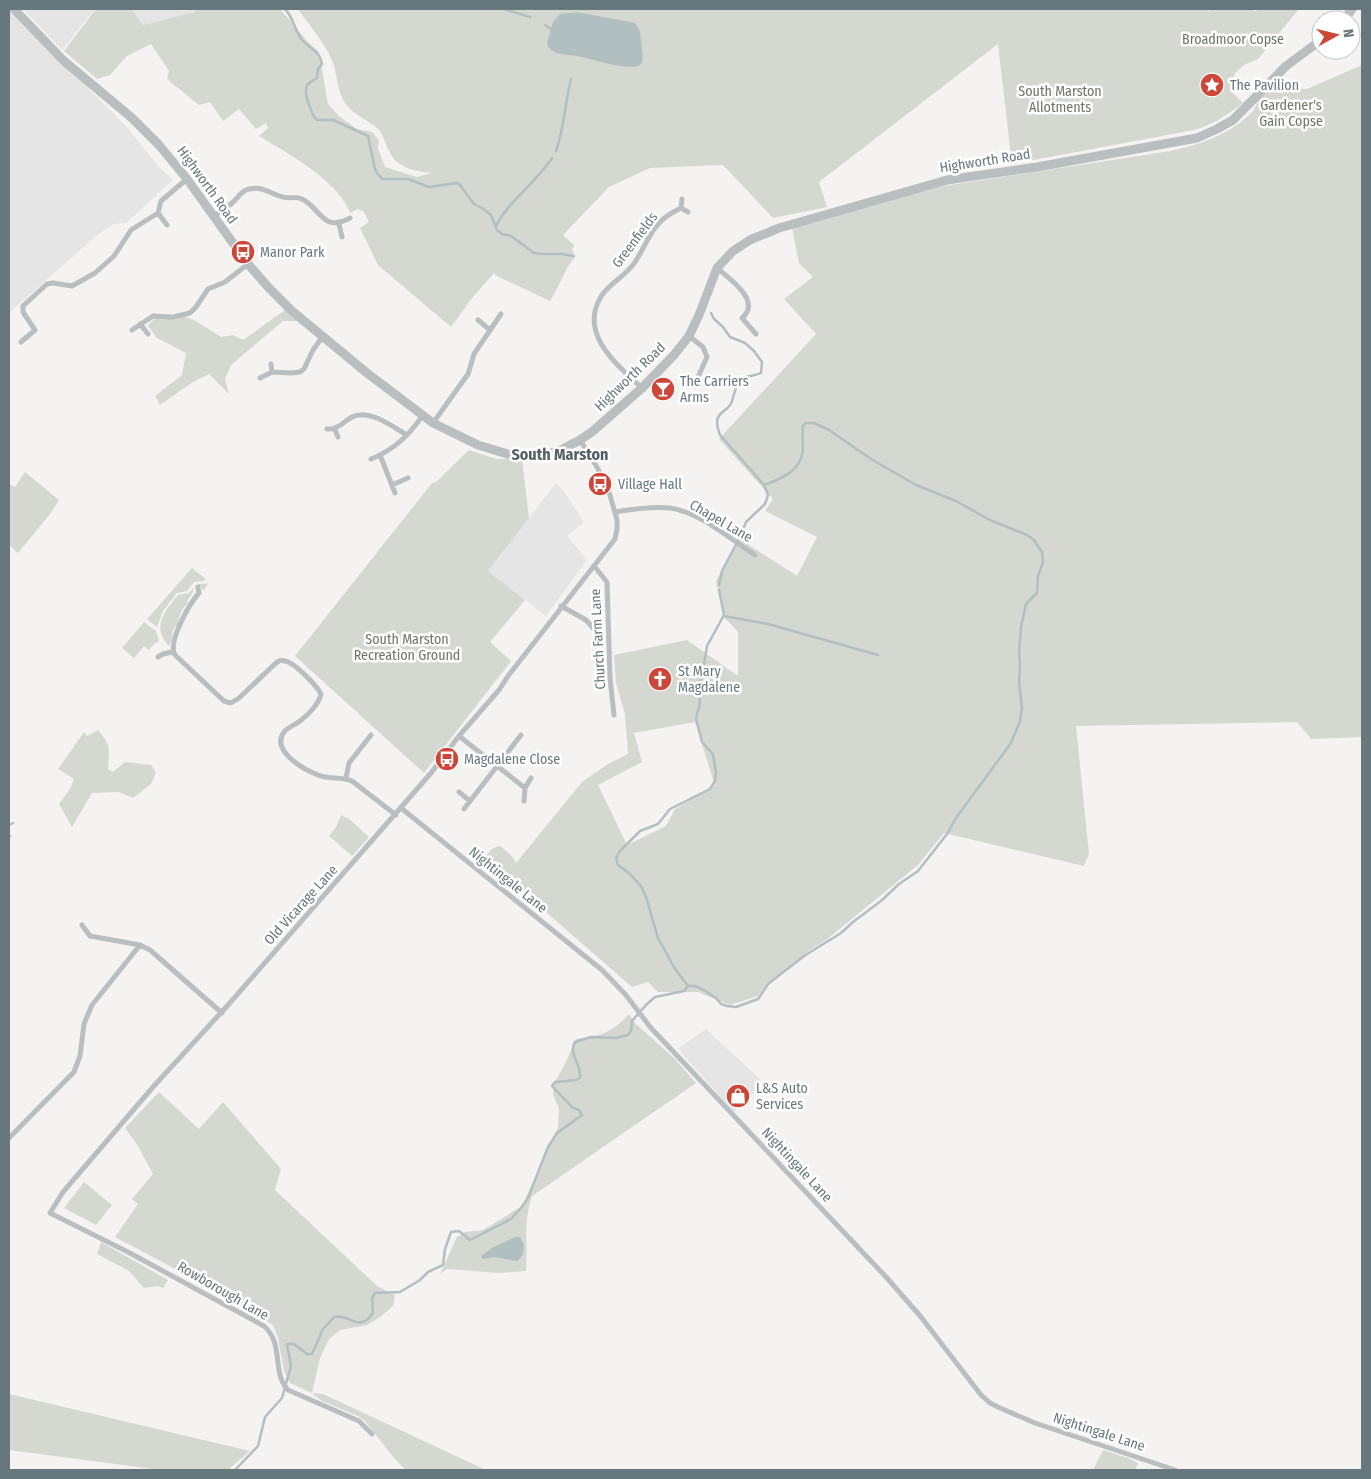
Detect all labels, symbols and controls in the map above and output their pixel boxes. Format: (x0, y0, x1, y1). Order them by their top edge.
north arrow (1311, 10, 1361, 60)
text: N (1339, 28, 1357, 39)
park label: Broadmoor Copse (1182, 31, 1284, 48)
place icon: The Pavilion (1199, 72, 1225, 98)
place label: The Pavilion (1230, 77, 1299, 94)
park label: South Marston Allotments (1018, 83, 1102, 116)
park label: Gardener's Gain Copse (1259, 97, 1323, 130)
street label: Highworth Road (173, 143, 241, 227)
street label: Highworth Road (938, 145, 1032, 177)
street label: Greenfields (609, 209, 661, 271)
bus stop icon: Manor Park (230, 239, 256, 265)
place label: Manor Park (260, 244, 325, 261)
street label: Highworth Road (591, 339, 669, 415)
place label: The Carriers Arms (680, 373, 749, 406)
bar icon: The Carriers Arms (650, 376, 676, 402)
district label: South Marston (512, 445, 608, 464)
bus stop icon: Village Hall (587, 471, 613, 497)
place label: Village Hall (618, 476, 682, 493)
street label: Chapel Lane (687, 496, 756, 546)
street label: Church Farm Lane (587, 588, 609, 690)
park label: South Marston Recreation Ground (354, 631, 460, 664)
place label: St Mary Magdalene (678, 663, 740, 696)
church icon: St Mary Magdalene (647, 666, 673, 692)
bus stop icon: Magdalene Close (434, 746, 460, 772)
place label: Magdalene Close (464, 751, 560, 768)
street label: Nightingale Lane (466, 843, 551, 917)
street label: Old Vicarage Lane (261, 862, 341, 948)
place label: L&S Auto Services (756, 1080, 808, 1113)
shop icon: L&S Auto Services (725, 1083, 751, 1109)
street label: Nightingale Lane (758, 1124, 836, 1206)
street label: Rowborough Lane (174, 1258, 272, 1324)
street label: Nightingale Lane (1051, 1409, 1147, 1455)

